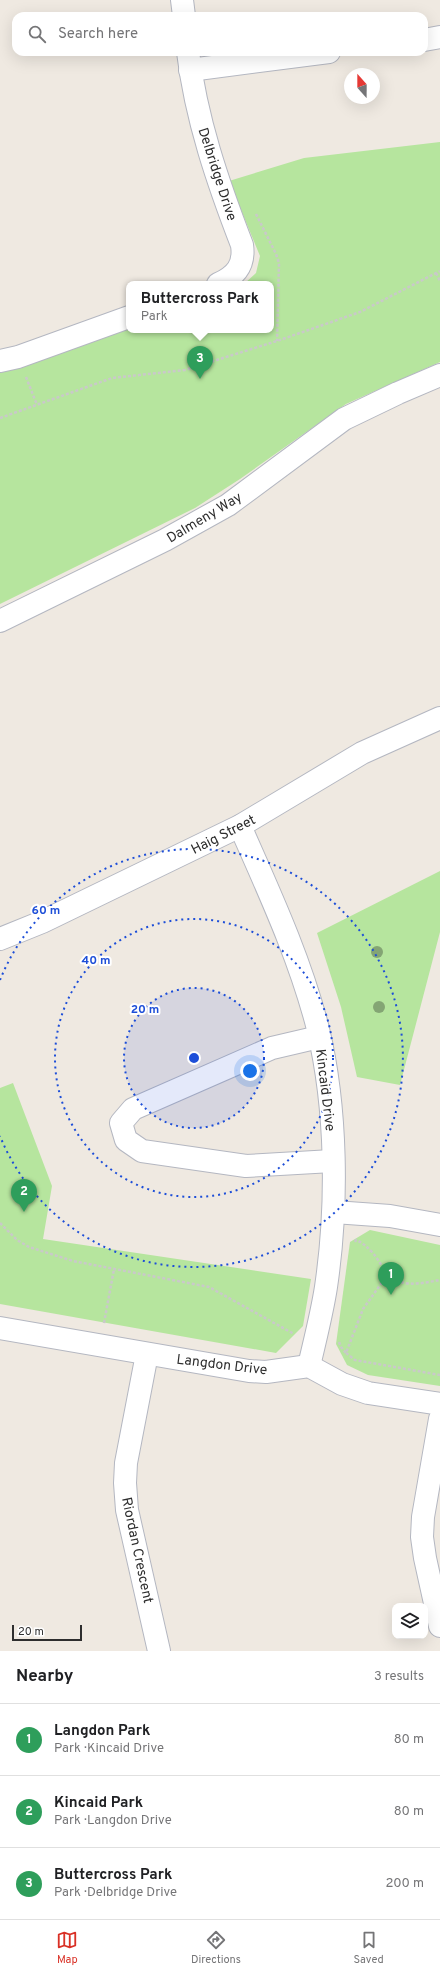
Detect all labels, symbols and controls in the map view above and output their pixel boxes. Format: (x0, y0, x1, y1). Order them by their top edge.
search box (12, 12, 428, 56)
icon: search (26, 23, 48, 45)
text: Search here (58, 25, 138, 44)
north arrow (344, 68, 380, 104)
street label: Delbridge Drive (193, 126, 240, 223)
popup (126, 281, 274, 333)
text: Buttercross Park (141, 290, 259, 309)
text: Park (141, 309, 168, 325)
pin: 3 (187, 346, 213, 379)
street label: Dalmeny Way (164, 489, 245, 547)
street label: Haig Street (189, 812, 259, 859)
text: 60 m (32, 903, 60, 919)
text: 40 m (81, 953, 111, 969)
text: 20 m (131, 1002, 159, 1018)
street label: Kincaid Drive (311, 1048, 338, 1132)
centre of rings (187, 1051, 201, 1065)
your location (240, 1061, 260, 1081)
pin: 2 (11, 1179, 37, 1212)
pin: 1 (378, 1262, 404, 1295)
street label: Langdon Drive (176, 1351, 268, 1379)
street label: Riordan Crescent (117, 1496, 156, 1605)
map controls (392, 1603, 428, 1639)
button: layers (392, 1603, 428, 1639)
scale bar (12, 1623, 82, 1642)
text: 20 m (18, 1625, 44, 1639)
text: Nearby (16, 1666, 73, 1688)
text: 3 results (374, 1669, 424, 1685)
text: Langdon Park (54, 1722, 150, 1741)
text: 1 (26, 1732, 32, 1748)
text: 80 m (394, 1732, 424, 1748)
text: Park · Kincaid Drive (54, 1741, 164, 1757)
text: Kincaid Park (54, 1794, 143, 1813)
text: 2 (25, 1804, 33, 1820)
text: 80 m (394, 1804, 424, 1820)
text: Park · Langdon Drive (54, 1813, 172, 1829)
text: Buttercross Park (54, 1866, 172, 1885)
text: 3 (25, 1876, 33, 1892)
text: 200 m (385, 1876, 424, 1892)
text: Park · Delbridge Drive (54, 1885, 177, 1901)
tab: Map (56, 1929, 78, 1967)
tab: Directions (191, 1929, 241, 1967)
tab: Saved (353, 1929, 384, 1967)

